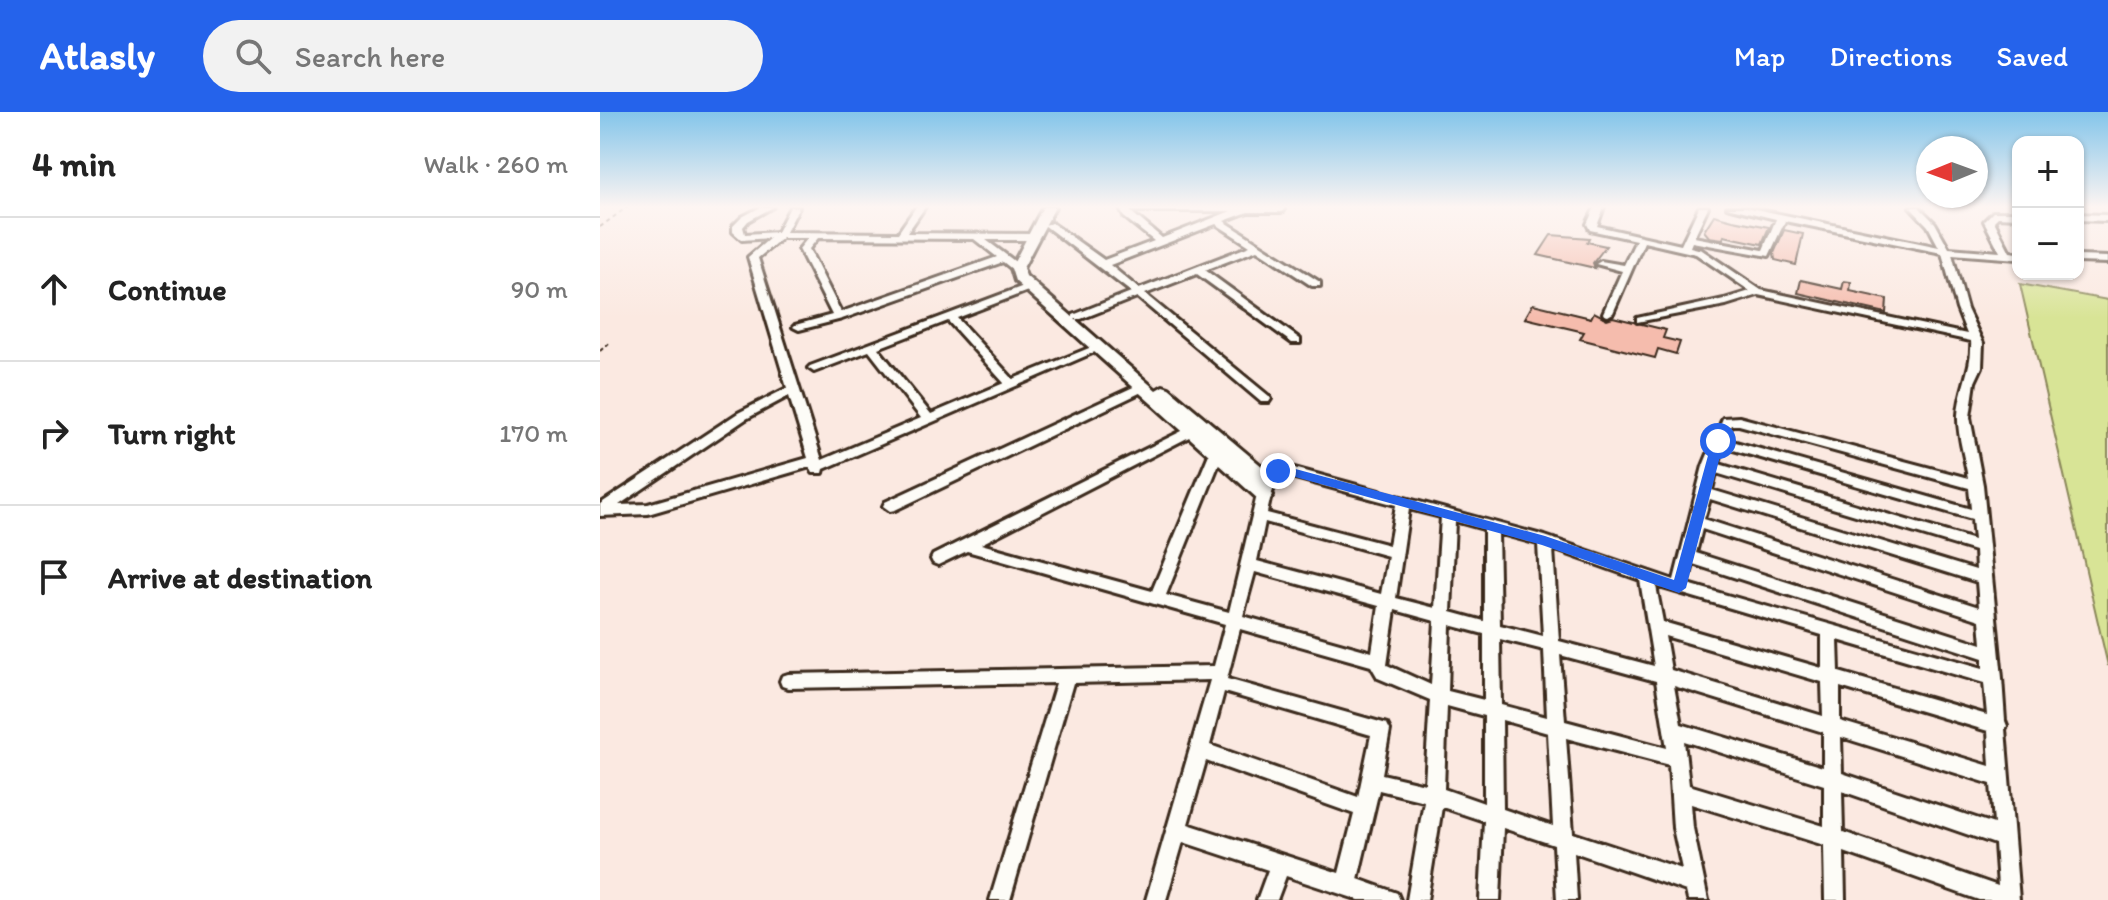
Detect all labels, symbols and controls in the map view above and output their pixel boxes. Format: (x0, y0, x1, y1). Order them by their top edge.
search box (203, 20, 763, 92)
text: Atlasly (40, 33, 155, 79)
icon: search (231, 34, 275, 78)
text: Search here (295, 38, 445, 75)
text: Map (1734, 39, 1785, 73)
text: Directions (1829, 39, 1953, 73)
text: Saved (1997, 39, 2068, 73)
north arrow (1916, 136, 1988, 208)
map controls (2012, 136, 2084, 280)
button: + (2012, 136, 2084, 208)
text: 4 min (32, 144, 116, 185)
text: Walk · 260 m (423, 148, 568, 180)
button: − (2012, 208, 2084, 280)
icon: ahead (32, 267, 76, 311)
text: Continue (108, 271, 227, 308)
text: 90 m (511, 273, 568, 305)
icon: right (32, 411, 76, 455)
text: Turn right (108, 415, 236, 452)
text: 170 m (499, 417, 568, 449)
route start (1700, 423, 1736, 459)
route end (1260, 453, 1296, 489)
icon: arrive (32, 555, 76, 599)
text: Arrive at destination (108, 559, 372, 596)

